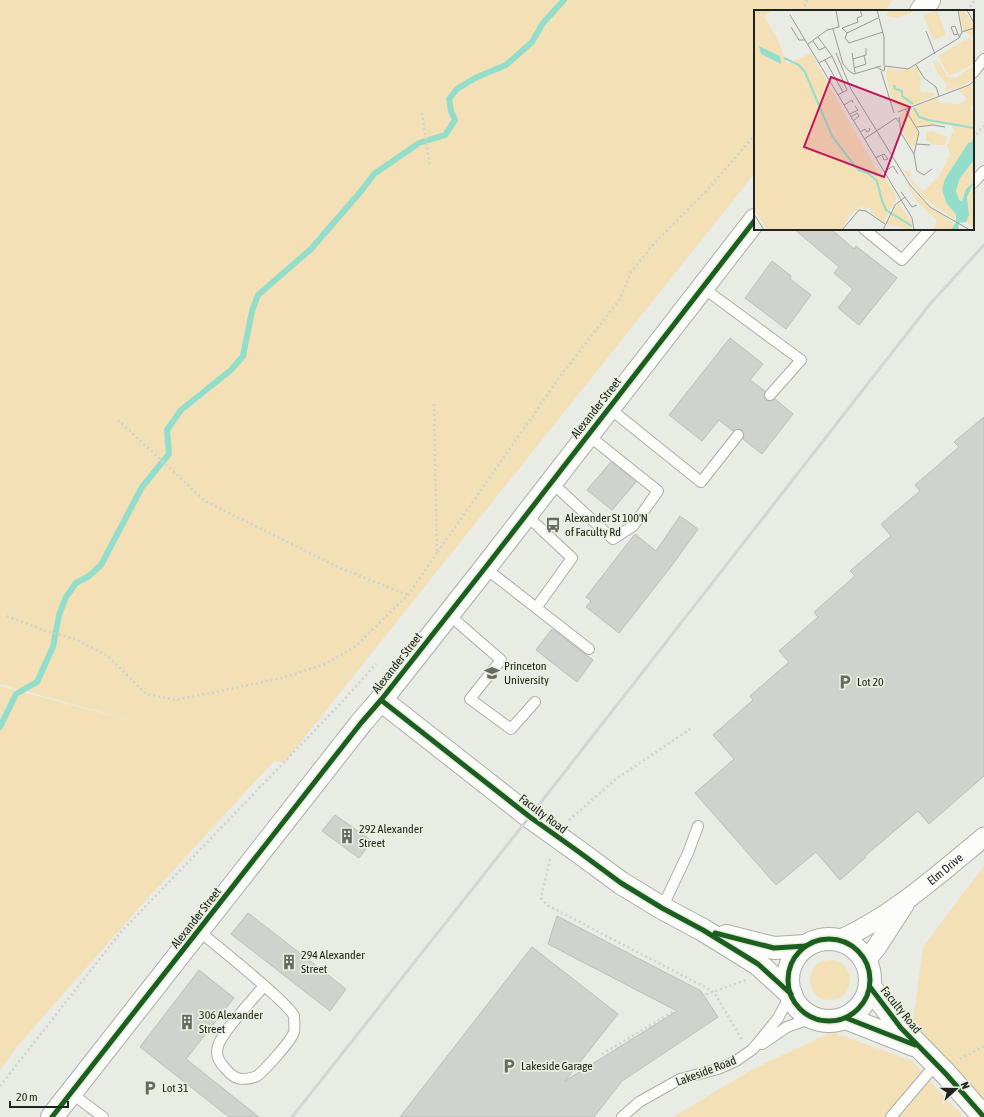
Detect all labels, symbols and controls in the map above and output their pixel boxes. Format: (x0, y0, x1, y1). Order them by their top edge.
inset map (754, 10, 974, 230)
street label: Alexander Street (568, 374, 624, 441)
place label: Alexander St 100'N of Faculty Rd (565, 511, 648, 539)
bus stop icon: Alexander St 100'N of Faculty Rd (544, 516, 562, 534)
street label: Alexander Street (369, 629, 425, 696)
place label: Princeton University (504, 659, 549, 687)
school or university icon: Princeton University (483, 664, 501, 682)
parking icon: Lot 20 (836, 673, 854, 691)
place label: Lot 20 (857, 675, 884, 689)
street label: Faculty Road (516, 791, 570, 837)
place label: 292 Alexander Street (359, 822, 423, 850)
building icon: 292 Alexander Street (338, 827, 356, 845)
street label: Elm Drive (925, 851, 966, 888)
street label: Alexander Street (168, 884, 224, 951)
place label: 294 Alexander Street (301, 948, 365, 976)
building icon: 294 Alexander Street (280, 953, 298, 971)
street label: Faculty Road (878, 984, 924, 1036)
place label: 306 Alexander Street (199, 1008, 263, 1036)
building icon: 306 Alexander Street (178, 1013, 196, 1031)
street label: Lakeside Road (674, 1053, 738, 1089)
parking icon: Lakeside Garage (500, 1057, 518, 1075)
place label: Lakeside Garage (521, 1059, 593, 1073)
north arrow (936, 1069, 976, 1109)
parking icon: Lot 31 (141, 1079, 159, 1097)
text: N (959, 1080, 972, 1091)
place label: Lot 31 (162, 1081, 189, 1095)
scale bar (10, 1083, 68, 1109)
text: 20 m (16, 1090, 38, 1104)

